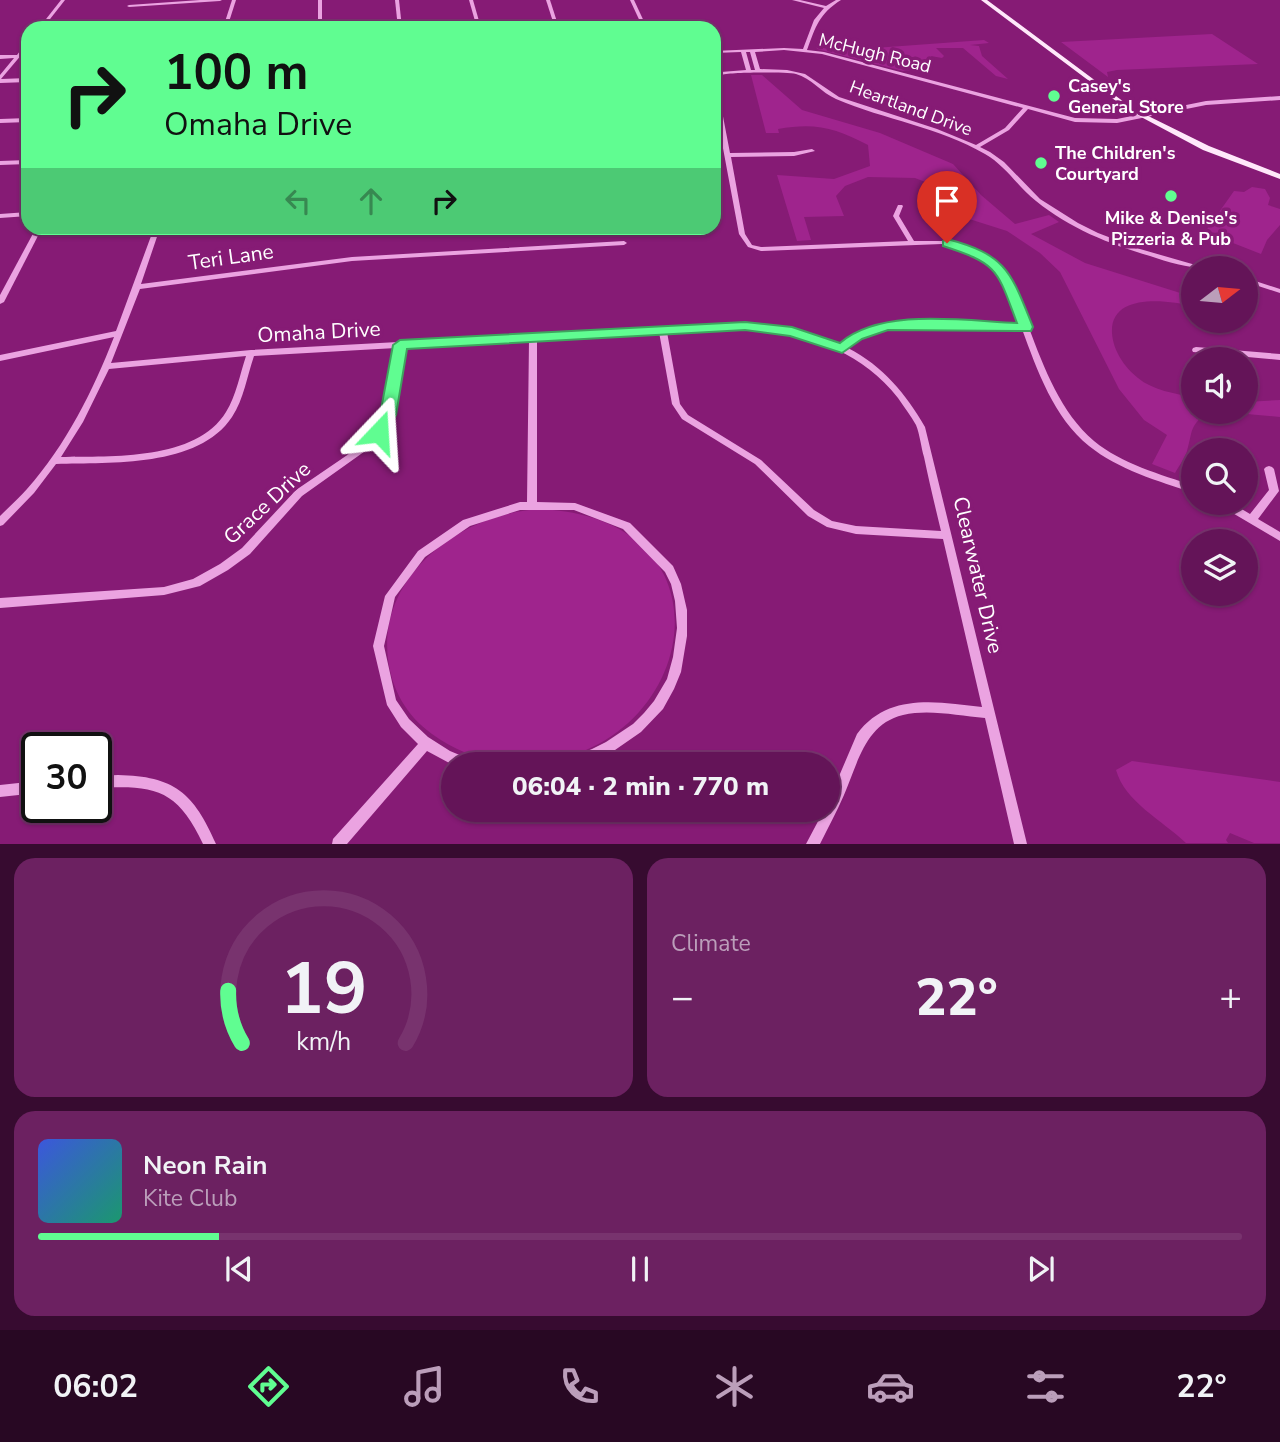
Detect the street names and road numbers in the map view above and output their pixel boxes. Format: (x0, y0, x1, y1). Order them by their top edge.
street label: McHugh Road (816, 27, 934, 79)
street label: Heartland Drive (846, 75, 976, 141)
street label: Teri Lane (187, 237, 275, 277)
street label: Omaha Drive (257, 315, 381, 349)
street label: Grace Drive (217, 455, 317, 551)
street label: Clearwater Drive (946, 494, 1010, 656)

